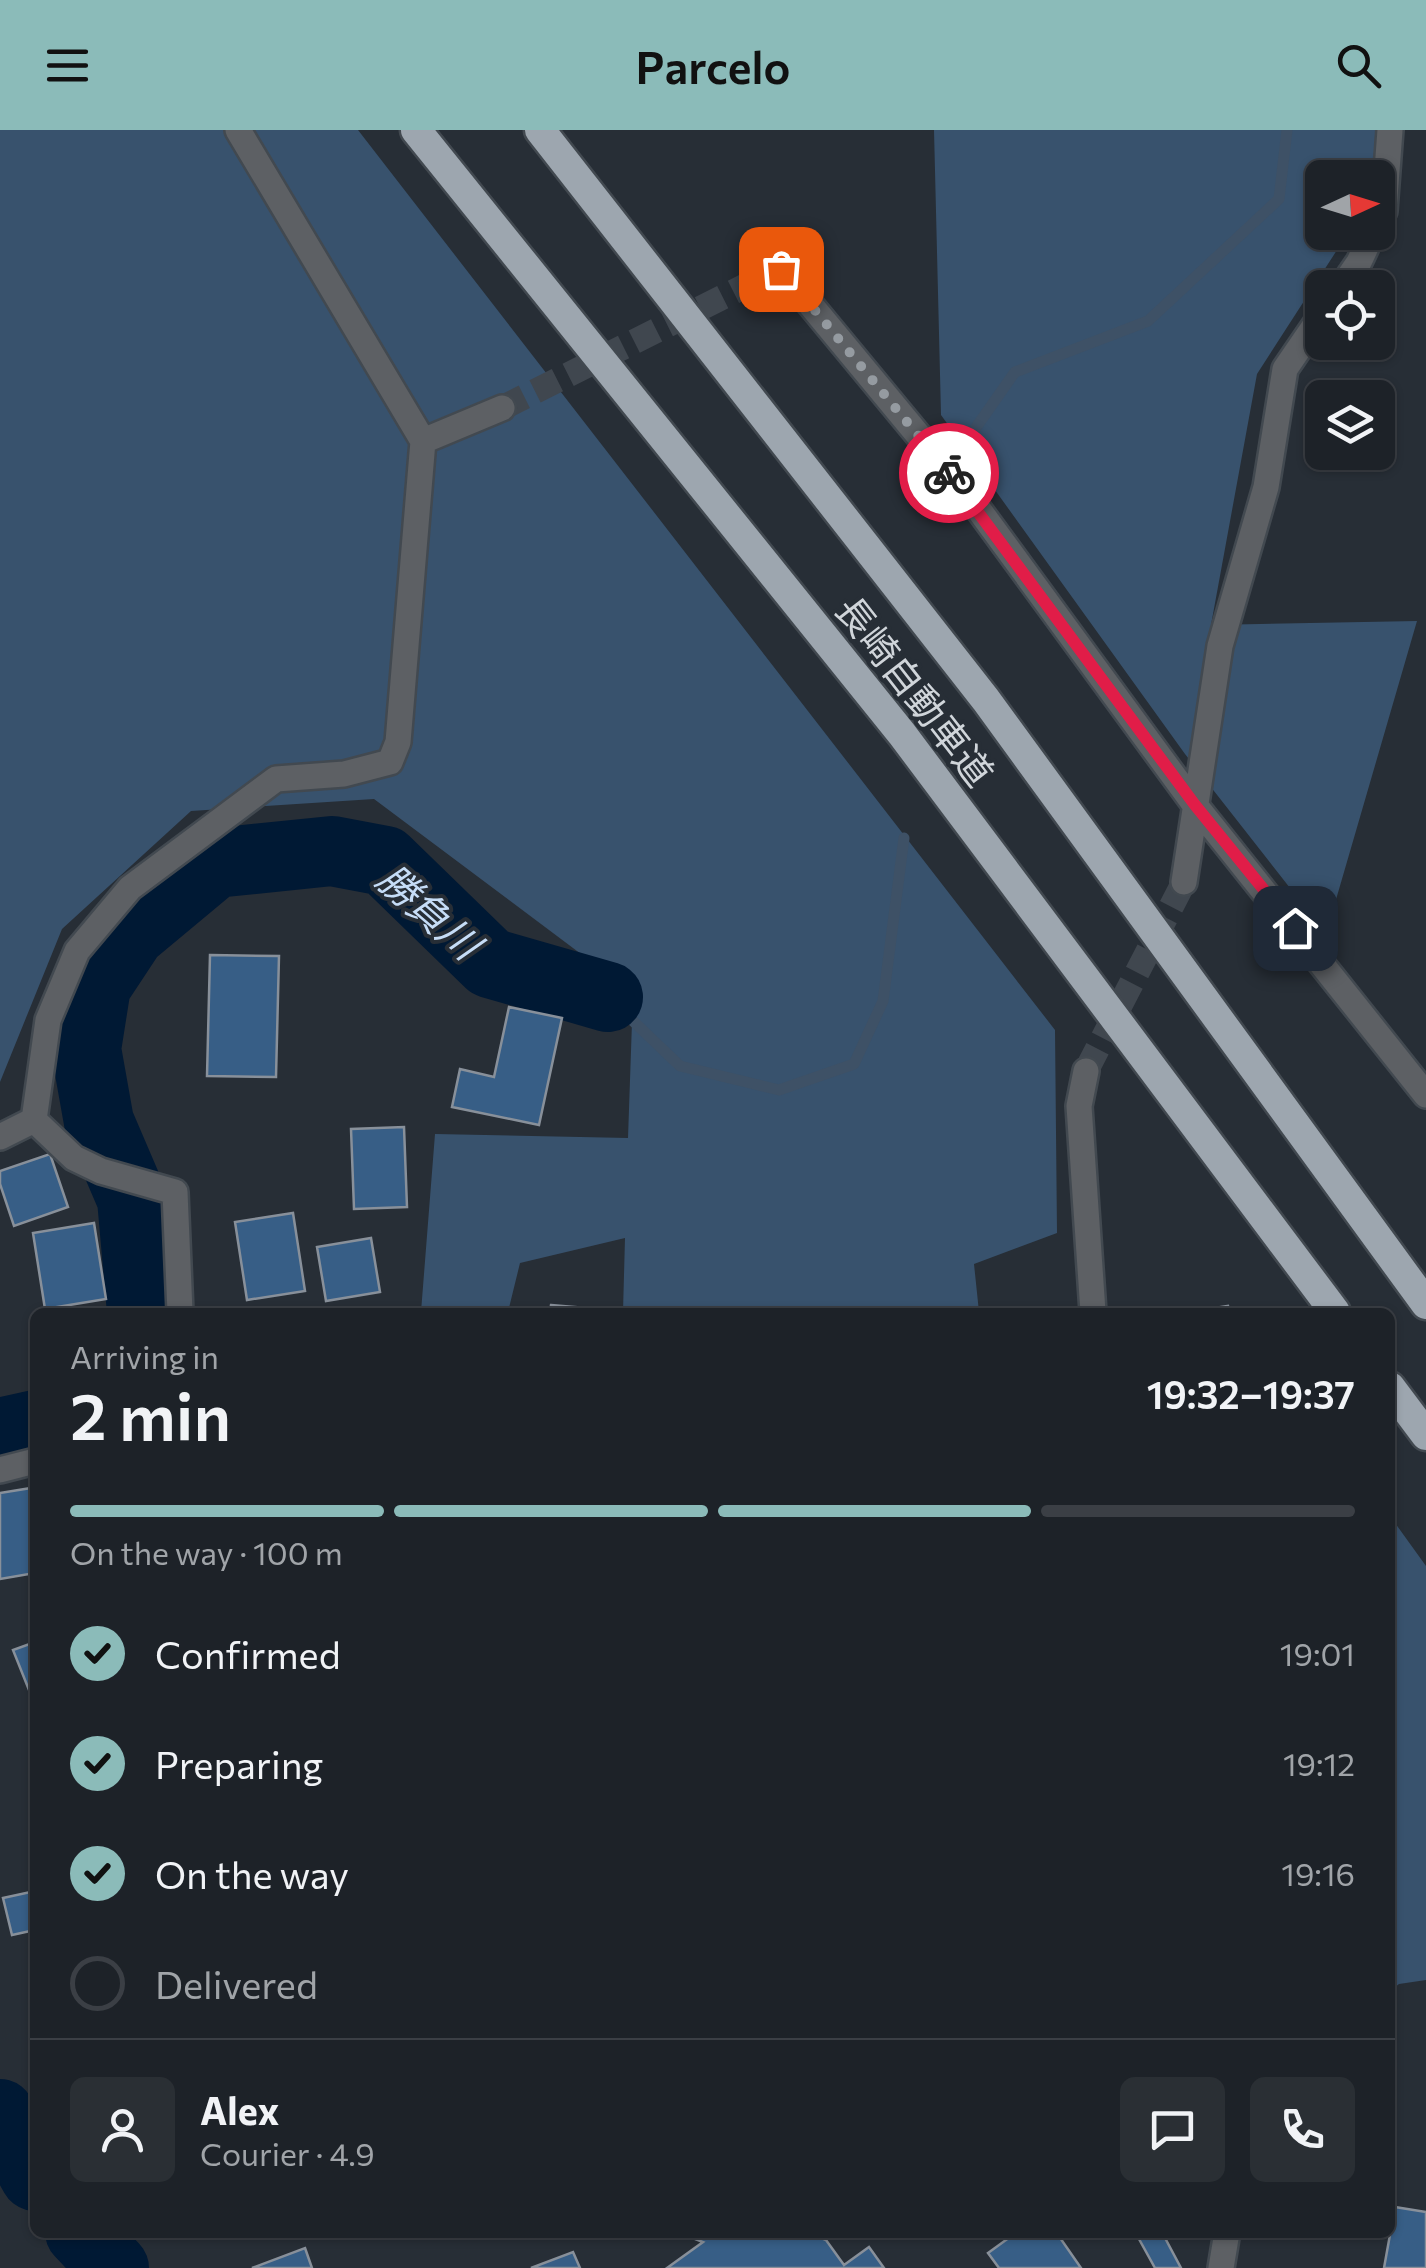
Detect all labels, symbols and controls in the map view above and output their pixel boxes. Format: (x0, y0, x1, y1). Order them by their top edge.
icon: menu (40, 38, 95, 93)
text: Parcelo (636, 38, 790, 93)
icon: search (1331, 38, 1386, 93)
north arrow (1305, 160, 1395, 250)
map controls (1305, 160, 1395, 470)
pin (739, 227, 824, 312)
icon: bag (754, 242, 809, 297)
button: locate (1305, 270, 1395, 360)
button: layers (1305, 380, 1395, 470)
courier (899, 423, 999, 523)
icon: bike (922, 446, 977, 501)
street label: 長崎自動車道 (827, 586, 1005, 794)
water label: 勝負川 (369, 852, 494, 970)
pin (1253, 886, 1338, 971)
icon: home (1268, 901, 1323, 956)
text: Arriving in (70, 1336, 219, 1376)
text: 19:32–19:37 (1147, 1370, 1355, 1417)
text: 2 min (70, 1374, 231, 1453)
text: On the way · 100 m (70, 1532, 343, 1572)
icon: check (70, 1626, 125, 1681)
text: Confirmed (155, 1630, 341, 1677)
text: 19:01 (1280, 1633, 1355, 1673)
icon: check (70, 1736, 125, 1791)
text: Preparing (155, 1740, 323, 1787)
text: 19:12 (1283, 1743, 1355, 1783)
icon: check (70, 1846, 125, 1901)
text: On the way (155, 1850, 349, 1897)
text: 19:16 (1281, 1853, 1355, 1893)
text: Delivered (155, 1960, 318, 2007)
button: person (70, 2077, 175, 2182)
button: chat (1120, 2077, 1225, 2182)
button: phone (1250, 2077, 1355, 2182)
text: Alex (200, 2086, 279, 2133)
text: Courier · 4.9 (200, 2133, 375, 2173)

